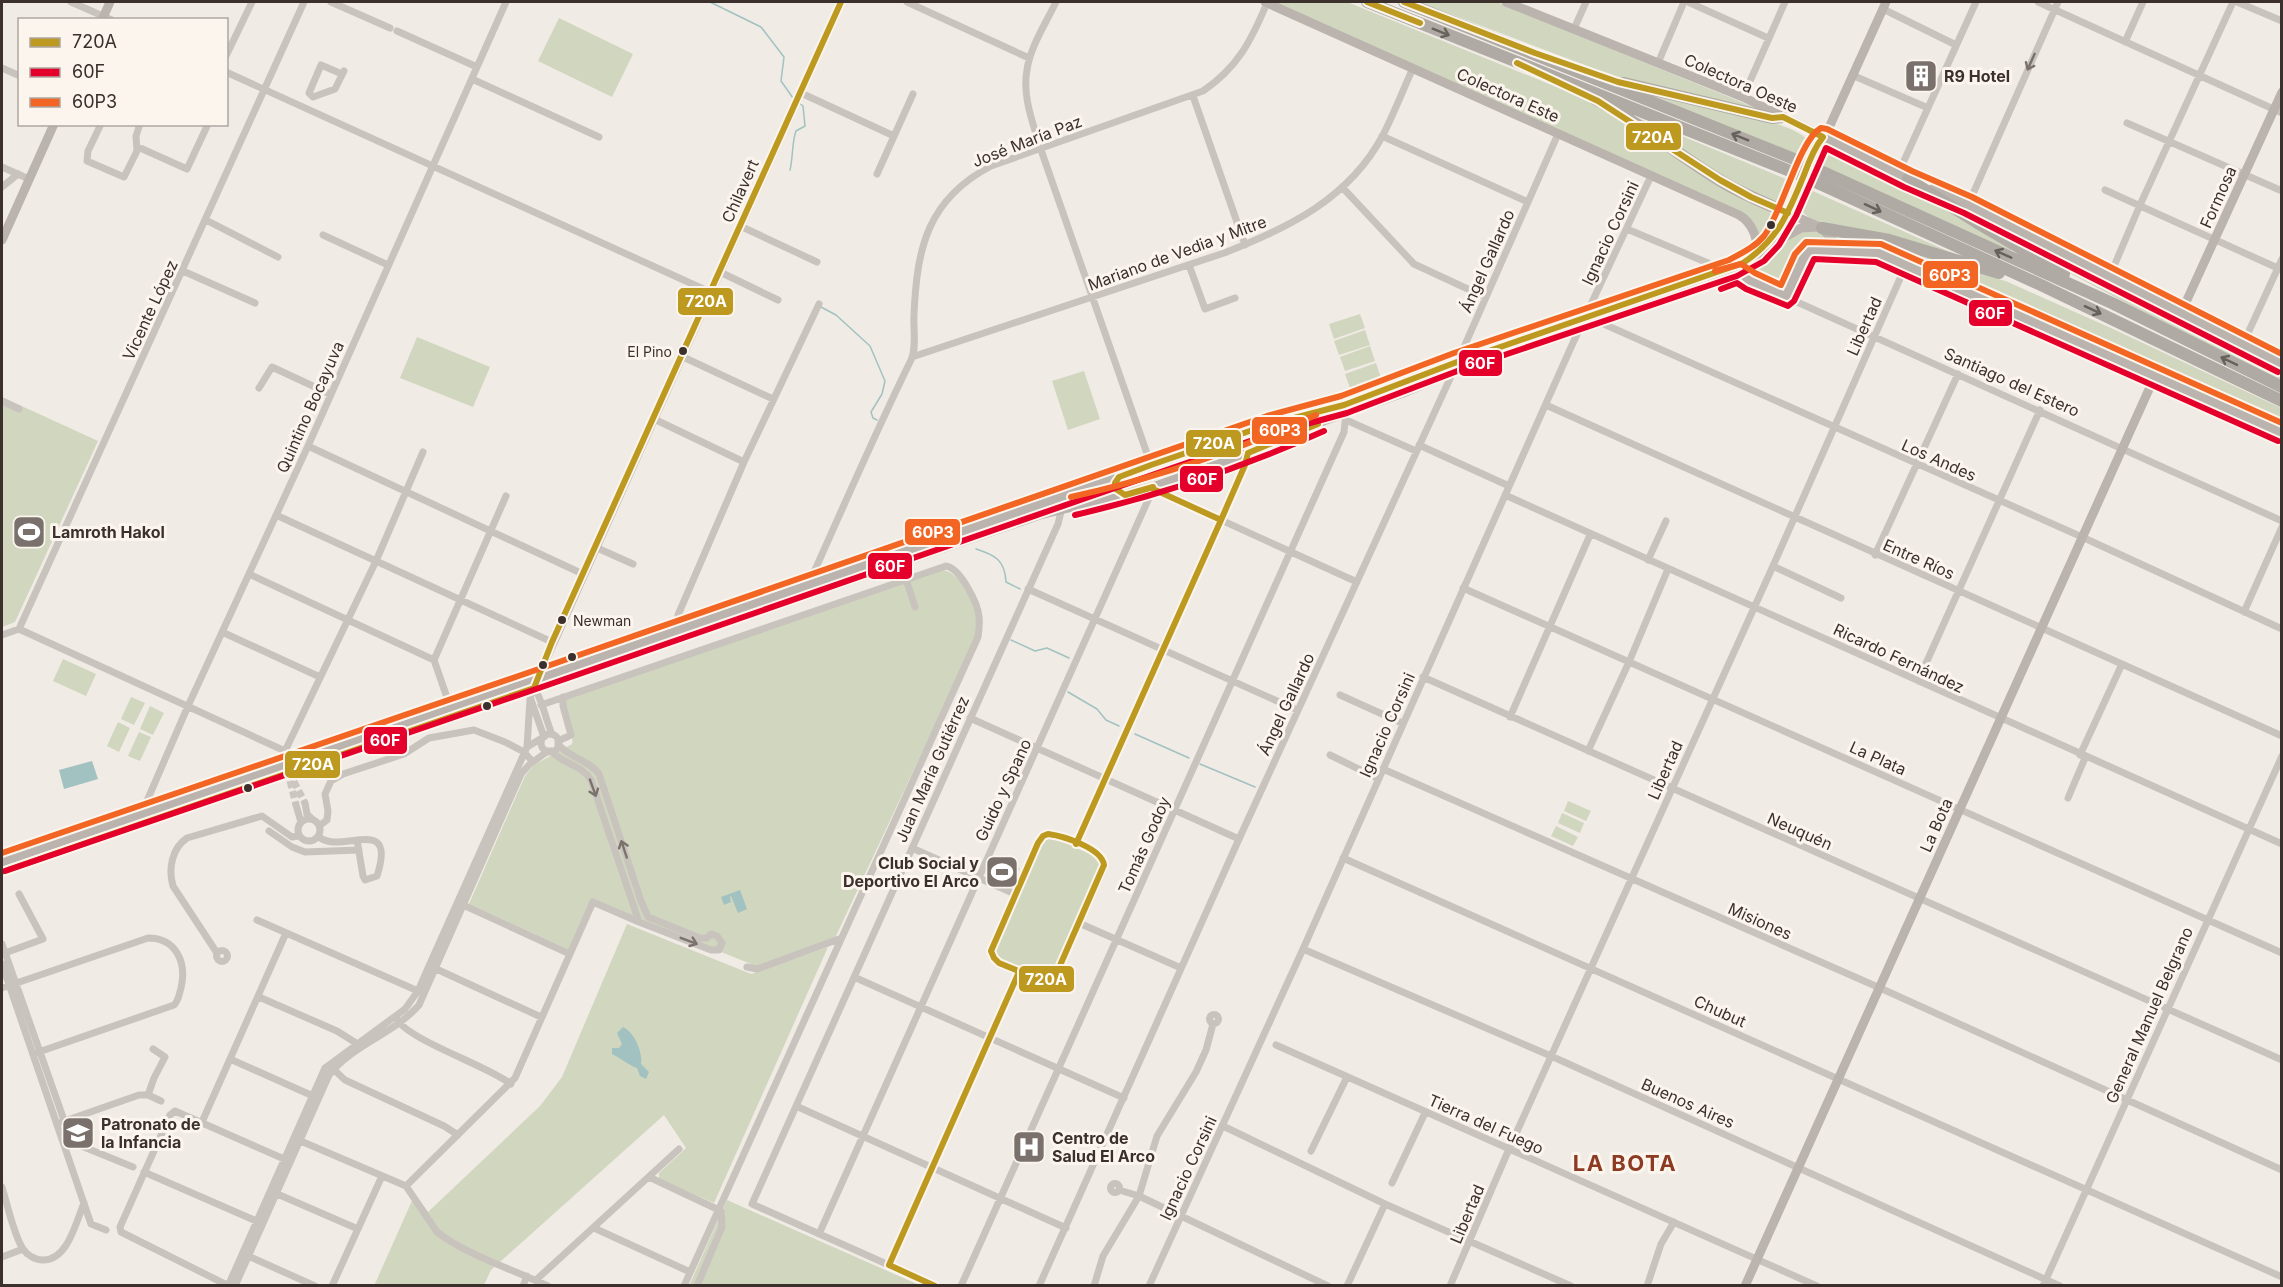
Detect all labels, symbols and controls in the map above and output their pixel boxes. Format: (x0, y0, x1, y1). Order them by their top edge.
legend (18, 18, 228, 126)
one-way arrow (1431, 27, 1450, 38)
text: 720A (72, 31, 117, 52)
street label: Colectora Oeste (1681, 49, 1801, 117)
one-way arrow (2025, 53, 2036, 71)
building icon: R9 Hotel (1903, 58, 1939, 94)
text: 60F (72, 61, 105, 82)
street label: Colectora Este (1454, 63, 1562, 127)
place label: R9 Hotel (1944, 66, 2010, 86)
text: 60P3 (72, 91, 117, 112)
street label: José María Paz (969, 111, 1085, 171)
line badge: 720A (1625, 122, 1682, 151)
text: 720A (1632, 127, 1674, 147)
one-way arrow (1731, 131, 1750, 142)
street label: Chilavert (717, 156, 763, 226)
street label: Formosa (2195, 163, 2241, 231)
street label: Ignacio Corsini (1577, 178, 1643, 288)
one-way arrow (1863, 203, 1882, 214)
street label: Ángel Gallardo (1455, 206, 1519, 316)
street label: Mariano de Vedia y Mitre (1085, 211, 1269, 295)
unlabelled marker (1765, 219, 1777, 231)
one-way arrow (1994, 247, 2012, 258)
street label: Vicente López (118, 257, 182, 363)
line badge: 60P3 (1922, 260, 1979, 289)
text: 60P3 (1929, 265, 1971, 285)
line badge: 720A (677, 287, 734, 316)
text: 720A (685, 291, 727, 311)
street label: Libertad (1842, 293, 1886, 359)
line badge: 60F (1968, 299, 2013, 327)
text: 60F (1975, 303, 2005, 323)
one-way arrow (2084, 304, 2102, 316)
street label: Quintino Bocayuva (272, 338, 348, 476)
place label: El Pino (627, 343, 672, 360)
street label: Santiago del Estero (1941, 343, 2083, 421)
marker: El Pino (677, 345, 689, 357)
line badge: 60F (1458, 349, 1503, 377)
text: 60F (1465, 353, 1495, 373)
one-way arrow (2221, 355, 2239, 367)
line badge: 60P3 (1251, 416, 1308, 445)
text: 60P3 (1259, 420, 1301, 440)
line badge: 720A (1185, 429, 1242, 458)
text: 720A (1193, 433, 1235, 453)
street label: Los Andes (1899, 435, 1979, 485)
line badge: 60F (1179, 465, 1224, 493)
text: 60F (1187, 469, 1217, 489)
sports icon: Lamroth Hakol (11, 514, 47, 550)
line badge: 60P3 (904, 518, 961, 546)
place label: Lamroth Hakol (52, 522, 165, 542)
text: 60P3 (912, 522, 954, 542)
street label: Entre Ríos (1880, 534, 1958, 584)
line badge: 60F (867, 552, 913, 580)
text: 60F (875, 556, 905, 576)
place label: Newman (573, 612, 631, 629)
marker: Newman (556, 614, 568, 626)
street label: Ricardo Fernández (1830, 619, 1968, 697)
street label: Ángel Gallardo (1254, 650, 1318, 758)
unlabelled marker (566, 651, 578, 663)
unlabelled marker (537, 659, 549, 671)
street label: Ignacio Corsini (1355, 669, 1419, 781)
street label: Juan María Gutiérrez (891, 693, 973, 845)
unlabelled marker (481, 700, 493, 712)
line badge: 60F (363, 726, 408, 755)
text: 60F (370, 730, 400, 750)
street label: Guido y Spano (971, 736, 1035, 844)
street label: Libertad (1643, 737, 1687, 803)
street label: La Plata (1847, 737, 1909, 779)
line badge: 720A (284, 750, 341, 779)
text: 720A (292, 754, 334, 774)
one-way arrow (589, 778, 600, 796)
unlabelled marker (242, 782, 254, 794)
street label: Tomás Godoy (1114, 793, 1174, 897)
street label: La Bota (1915, 795, 1957, 855)
street label: Neuquén (1764, 808, 1836, 854)
one-way arrow (618, 840, 629, 859)
place label: Club Social y Deportivo El Arco (843, 853, 979, 891)
sports icon: Club Social y Deportivo El Arco (984, 854, 1020, 890)
street label: Misiones (1725, 898, 1795, 944)
street label: General Manuel Belgrano (2101, 924, 2197, 1106)
one-way arrow (679, 937, 697, 948)
line badge: 720A (1018, 965, 1075, 993)
text: 720A (1025, 969, 1067, 989)
street label: Chubut (1691, 991, 1749, 1031)
street label: Buenos Aires (1638, 1074, 1738, 1132)
street label: Tierra del Fuego (1425, 1090, 1547, 1158)
street label: Ignacio Corsini (1155, 1113, 1221, 1223)
place label: Patronato de la Infancia (101, 1114, 200, 1152)
school or university icon: Patronato de la Infancia (60, 1115, 96, 1151)
place label: Centro de Salud El Arco (1052, 1128, 1155, 1166)
hospital icon: Centro de Salud El Arco (1011, 1129, 1047, 1165)
district label: LA BOTA (1573, 1150, 1677, 1176)
street label: Libertad (1446, 1181, 1488, 1247)

